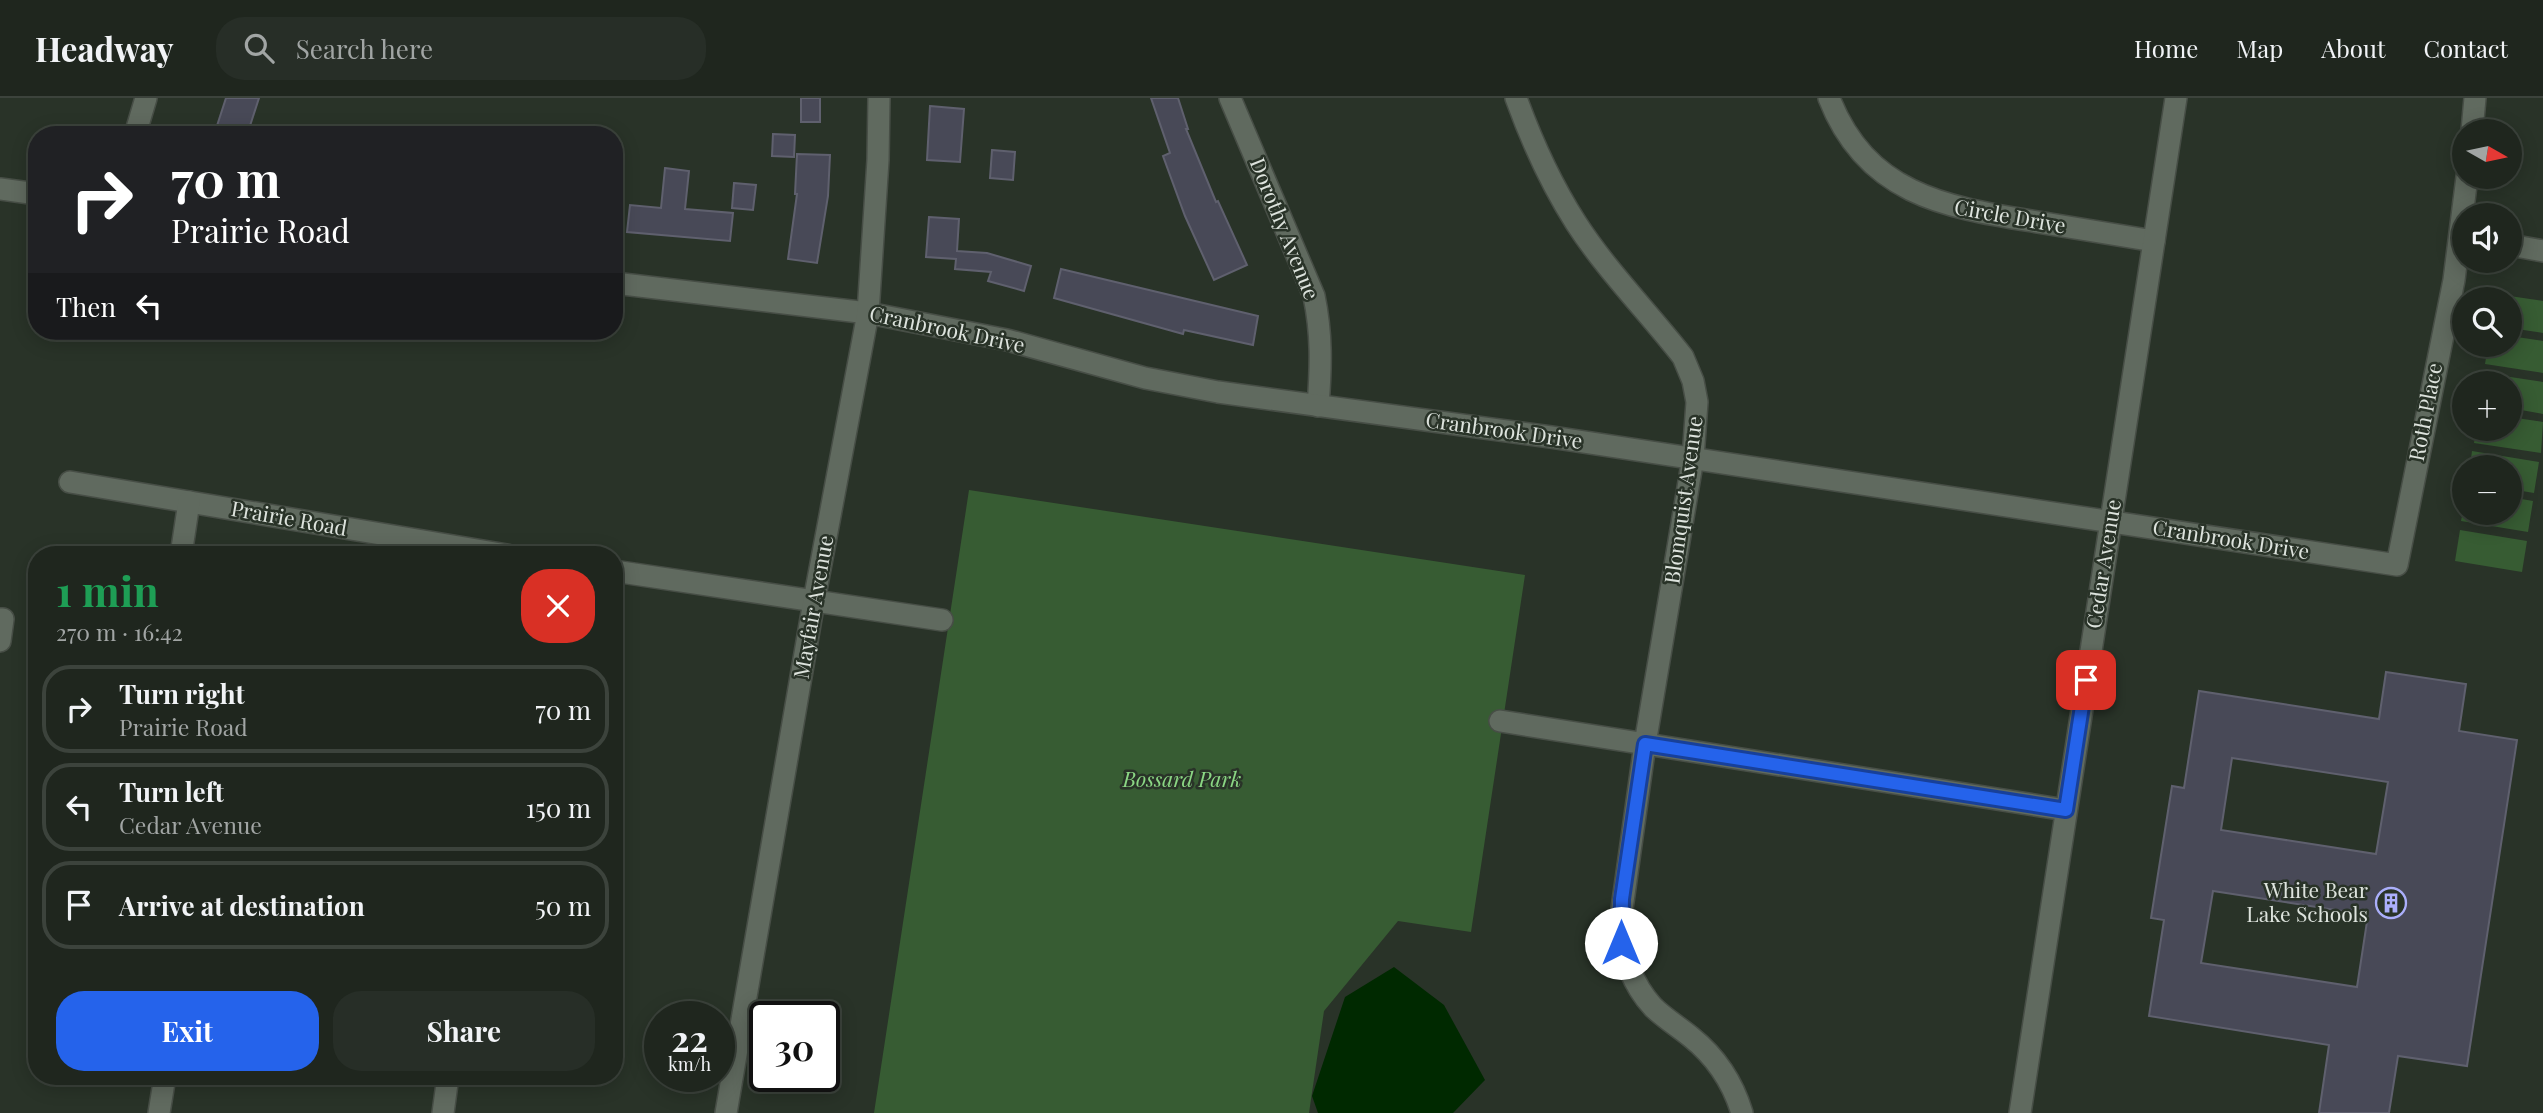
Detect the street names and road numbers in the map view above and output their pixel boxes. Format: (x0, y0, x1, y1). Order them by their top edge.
street label: Dorothy Avenue (1245, 153, 1327, 303)
street label: Circle Drive (1952, 191, 2068, 239)
street label: Cranbrook Drive (867, 298, 1028, 358)
street label: Roth Place (2401, 360, 2447, 463)
street label: Cranbrook Drive (1424, 404, 1585, 454)
street label: Blomquist Avenue (1656, 414, 1708, 586)
street label: Prairie Road (229, 493, 350, 541)
street label: Cedar Avenue (2078, 497, 2126, 630)
street label: Cranbrook Drive (2151, 512, 2312, 564)
street label: Mayfair Avenue (786, 533, 838, 681)

